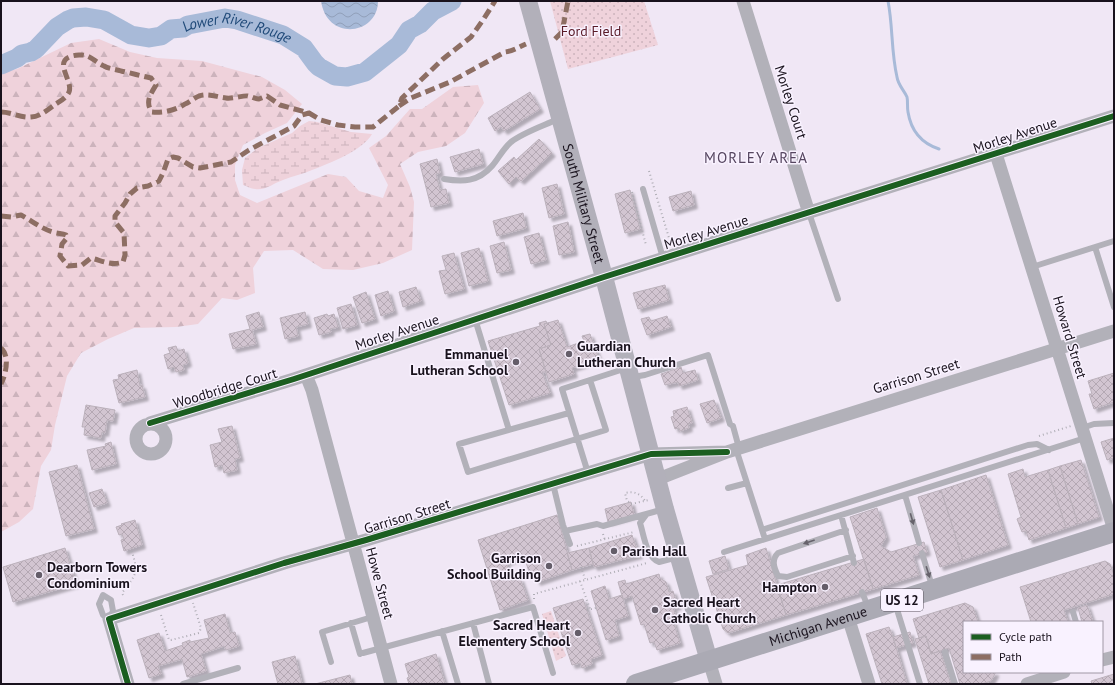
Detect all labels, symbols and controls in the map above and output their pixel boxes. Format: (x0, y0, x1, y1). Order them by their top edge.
water label: Lower River Rouge (178, 8, 296, 47)
park label: Ford Field (561, 22, 621, 40)
street label: Morley Court (771, 63, 811, 141)
street label: Morley Avenue (971, 113, 1059, 157)
street label: South Military Street (559, 142, 609, 266)
district label: MORLEY AREA (704, 148, 808, 167)
street label: Morley Avenue (662, 211, 750, 253)
street label: Howard Street (1049, 293, 1091, 381)
street label: Morley Avenue (353, 310, 441, 354)
place label: Guardian Lutheran Church (577, 337, 676, 371)
place label: Emmanuel Lutheran School (410, 345, 509, 379)
marker: Guardian Lutheran Church (564, 349, 574, 359)
street label: Garrison Street (871, 354, 962, 398)
marker: Emmanuel Lutheran School (511, 357, 521, 367)
street label: Woodbridge Court (171, 364, 280, 412)
street label: Garrison Street (362, 494, 453, 538)
one-way arrow (909, 514, 915, 526)
one-way arrow (802, 540, 814, 546)
place label: Parish Hall (622, 542, 687, 560)
street label: Howe Street (362, 545, 398, 621)
marker: Parish Hall (609, 546, 619, 556)
place label: Garrison School Building (447, 549, 541, 583)
place label: Dearborn Towers Condominium (47, 558, 147, 592)
marker: Garrison School Building (544, 561, 554, 571)
one-way arrow (925, 566, 931, 578)
marker: Dearborn Towers Condominium (34, 570, 44, 580)
place label: Hampton (762, 578, 817, 596)
marker: Hampton (820, 582, 830, 592)
road number: US 12 (881, 589, 923, 611)
place label: Sacred Heart Catholic Church (663, 593, 756, 627)
street label: Michigan Avenue (767, 602, 869, 650)
marker: Sacred Heart Catholic Church (650, 605, 660, 615)
place label: Sacred Heart Elementery School (459, 616, 571, 650)
legend (963, 621, 1103, 673)
marker: Sacred Heart Elementery School (573, 628, 583, 638)
text: Cycle path (999, 629, 1052, 644)
text: Path (999, 649, 1022, 664)

